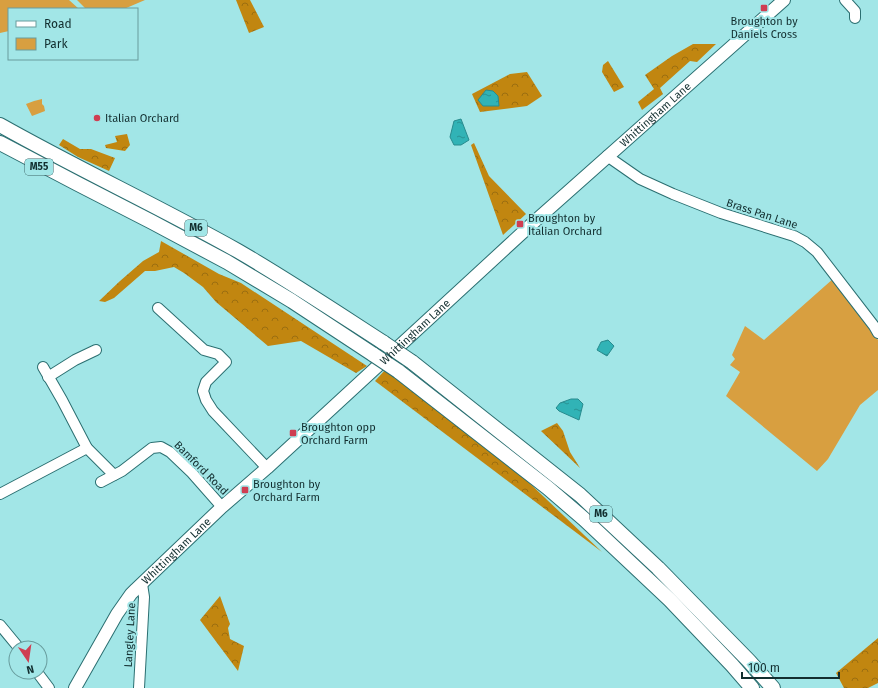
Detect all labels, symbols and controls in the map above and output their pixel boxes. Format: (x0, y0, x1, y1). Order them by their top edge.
marker: Broughton by Daniels Cross (759, 3, 769, 13)
legend (8, 8, 138, 60)
place label: Broughton by Daniels Cross (730, 15, 798, 41)
text: Road (44, 17, 72, 31)
text: Park (44, 37, 68, 51)
street label: Whittingham Lane (617, 80, 693, 149)
place label: Italian Orchard (105, 112, 179, 125)
marker: Italian Orchard (92, 113, 102, 123)
road number: M55 (25, 159, 53, 175)
street label: Brass Pan Lane (725, 196, 799, 232)
place label: Broughton by Italian Orchard (528, 212, 602, 238)
marker: Broughton by Italian Orchard (515, 219, 525, 229)
road number: M6 (185, 220, 207, 236)
street label: Whittingham Lane (377, 296, 453, 367)
place label: Broughton opp Orchard Farm (301, 421, 376, 447)
marker: Broughton opp Orchard Farm (288, 428, 298, 438)
street label: Bamford Road (171, 438, 231, 498)
place label: Broughton by Orchard Farm (253, 478, 321, 504)
marker: Broughton by Orchard Farm (240, 485, 250, 495)
road number: M6 (590, 506, 612, 522)
street label: Whittingham Lane (139, 515, 213, 587)
street label: Langley Lane (122, 602, 138, 668)
north arrow (8, 640, 48, 680)
scale bar (742, 654, 839, 680)
text: 100 m (748, 661, 780, 675)
text: N (25, 662, 35, 676)

